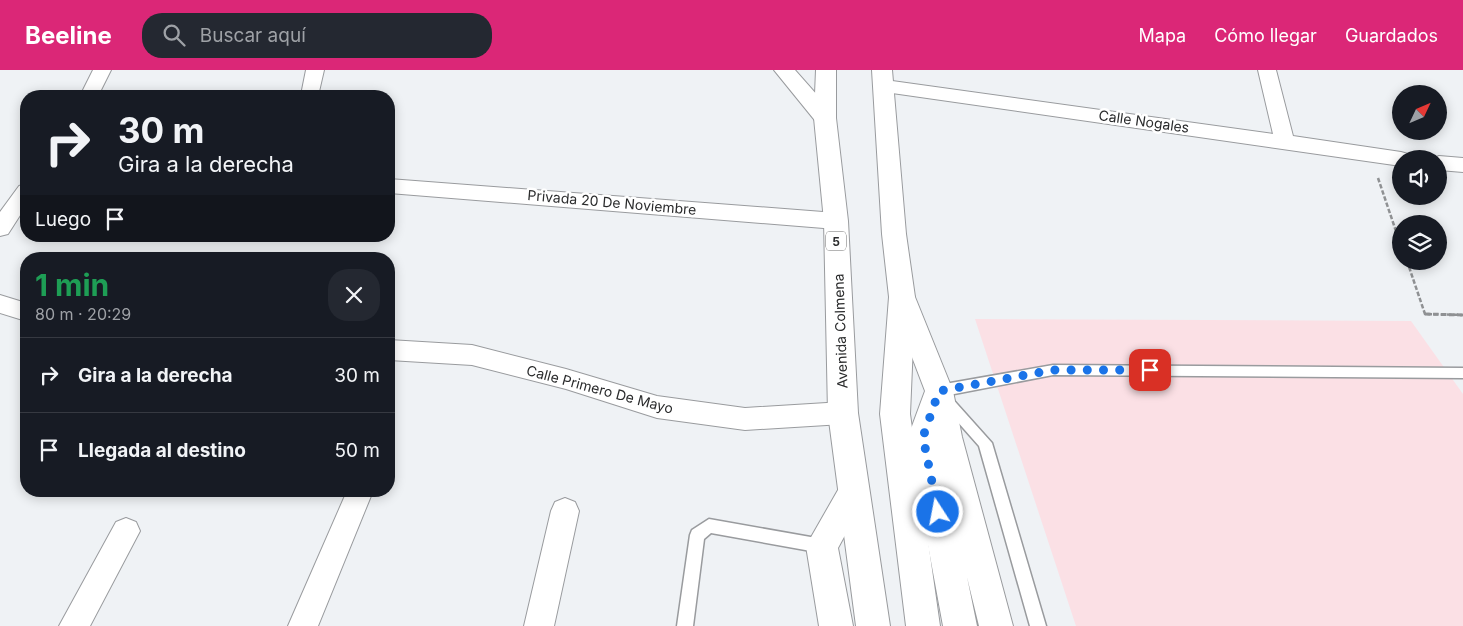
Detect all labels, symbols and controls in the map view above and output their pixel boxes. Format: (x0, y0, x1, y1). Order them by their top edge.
search box (142, 13, 492, 58)
text: Beeline (25, 21, 112, 50)
icon: search (160, 21, 188, 49)
text: Buscar aquí (200, 24, 306, 47)
text: Mapa (1139, 25, 1186, 46)
text: Cómo llegar (1214, 25, 1317, 46)
text: Guardados (1345, 25, 1438, 46)
north arrow (1392, 85, 1448, 140)
map controls (1392, 85, 1447, 270)
street label: Calle Nogales (1098, 106, 1190, 136)
text: 30 m (118, 109, 204, 151)
icon: right (35, 110, 100, 175)
button: sound (1392, 150, 1447, 205)
text: Gira a la derecha (118, 151, 294, 177)
street label: Privada 20 De Noviembre (527, 186, 697, 218)
icon: arrive (101, 205, 129, 233)
text: Luego (35, 208, 91, 231)
button: layers (1392, 215, 1447, 270)
road number: 5 (826, 232, 846, 250)
text: 1 min (35, 267, 109, 303)
button: close (328, 269, 380, 321)
street label: Avenida Colmena (829, 273, 851, 389)
text: 80 m · 20:29 (35, 304, 131, 324)
pin (1129, 349, 1171, 391)
icon: arrive (1136, 356, 1164, 384)
icon: right (35, 361, 63, 389)
street label: Calle Primero De Mayo (525, 361, 675, 417)
text: Gira a la derecha (78, 364, 233, 387)
text: 30 m (334, 364, 380, 387)
icon: arrive (35, 436, 63, 464)
text: Llegada al destino (78, 439, 246, 462)
text: 50 m (334, 439, 380, 462)
position arrow (911, 485, 963, 537)

